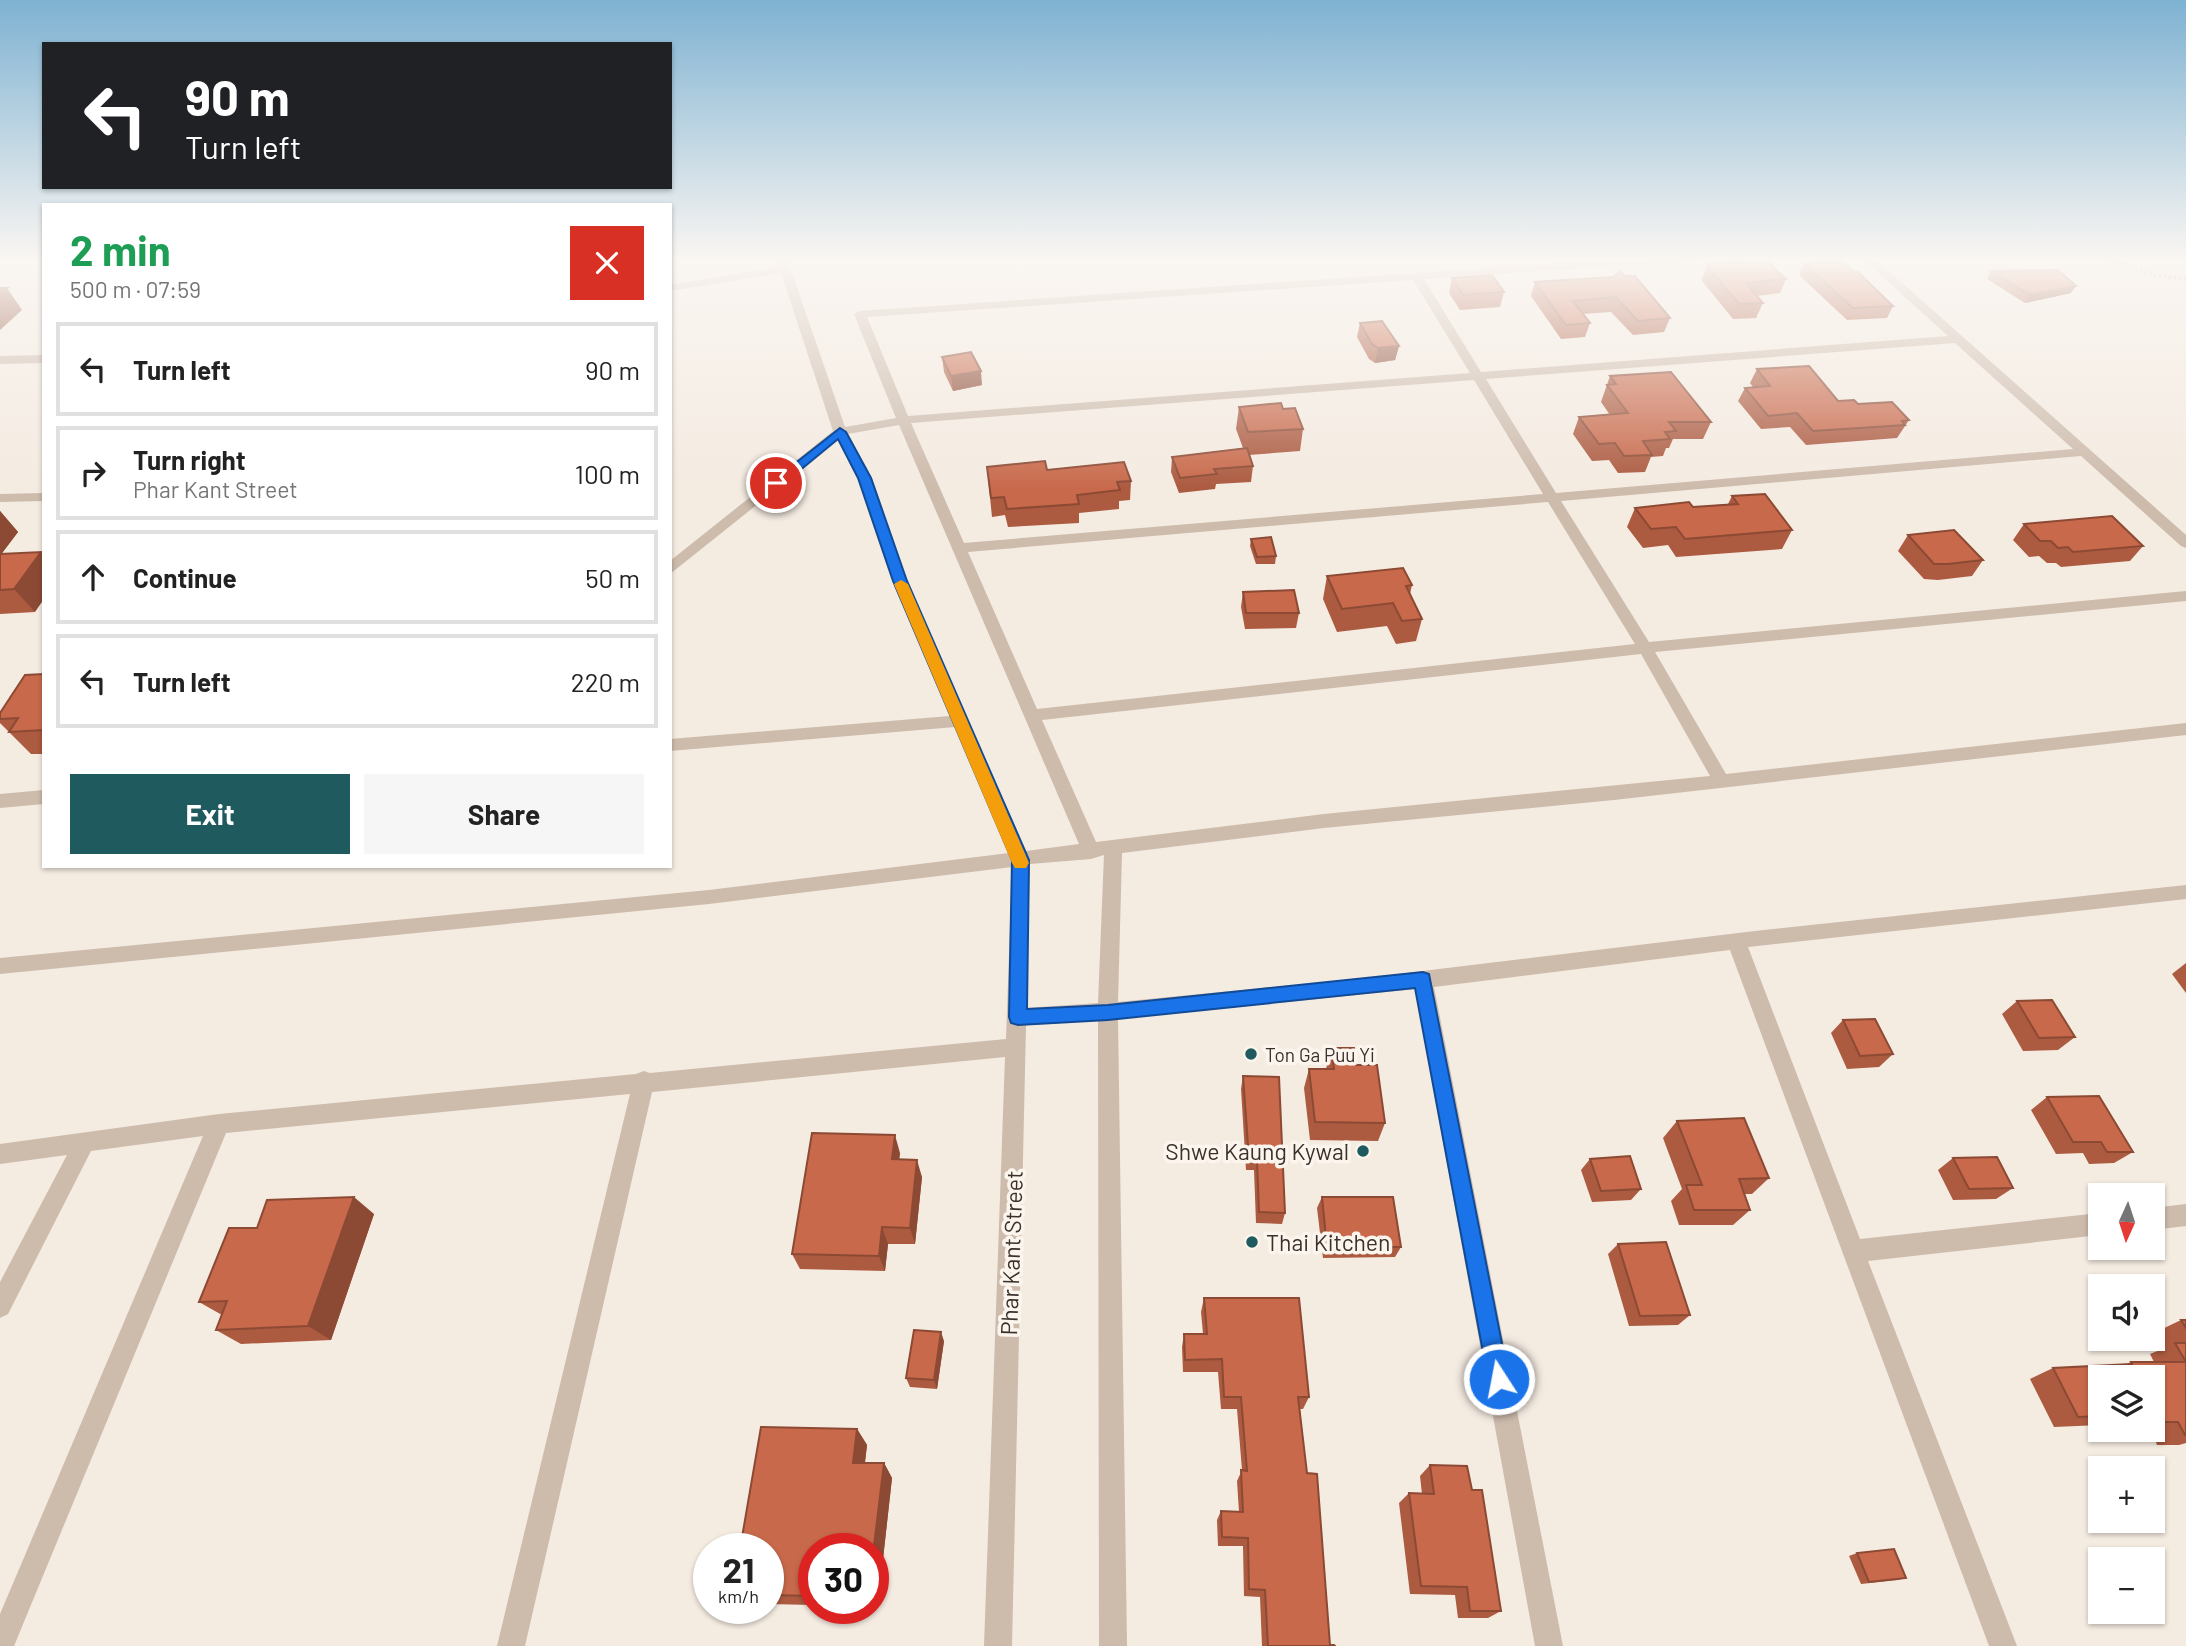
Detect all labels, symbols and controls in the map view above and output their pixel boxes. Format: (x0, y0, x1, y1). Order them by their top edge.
text: 90 m (185, 67, 290, 126)
icon: left (70, 70, 161, 161)
text: Turn left (185, 127, 302, 165)
text: 2 min (70, 224, 171, 274)
button: close (570, 226, 644, 300)
text: 500 m · 07:59 (70, 275, 201, 303)
icon: left (74, 350, 112, 388)
text: Turn left (133, 354, 231, 385)
text: 90 m (585, 354, 640, 385)
text: Turn right (133, 444, 246, 475)
pin (746, 453, 806, 513)
icon: right (74, 454, 112, 492)
text: 100 m (575, 458, 640, 489)
icon: arrive (757, 464, 795, 502)
text: Phar Kant Street (133, 475, 298, 503)
icon: ahead (74, 558, 112, 596)
text: Continue (133, 562, 237, 593)
text: 50 m (585, 562, 640, 593)
icon: left (74, 662, 112, 700)
text: Turn left (133, 666, 231, 697)
text: 220 m (571, 666, 640, 697)
button: Exit (70, 774, 350, 854)
button: Share (364, 774, 644, 854)
place label: Ton Ga Puu Yi (1265, 1043, 1375, 1066)
marker: Ton Ga Puu Yi (1243, 1046, 1259, 1062)
place label: Shwe Kaung Kywal (1165, 1137, 1349, 1165)
marker: Shwe Kaung Kywal (1355, 1143, 1371, 1159)
street label: Phar Kant Street (994, 1170, 1028, 1336)
north arrow (2088, 1183, 2165, 1260)
map controls (2088, 1183, 2165, 1624)
place label: Thai Kitchen (1266, 1228, 1391, 1256)
marker: Thai Kitchen (1244, 1234, 1260, 1250)
button: sound (2088, 1274, 2165, 1351)
position arrow (1462, 1342, 1536, 1416)
button: layers (2088, 1365, 2165, 1442)
button: + (2088, 1456, 2165, 1533)
speed limit sign: 30 (798, 1533, 889, 1624)
button: − (2088, 1547, 2165, 1624)
text: 21 (723, 1548, 754, 1590)
text: km/h (718, 1585, 759, 1607)

